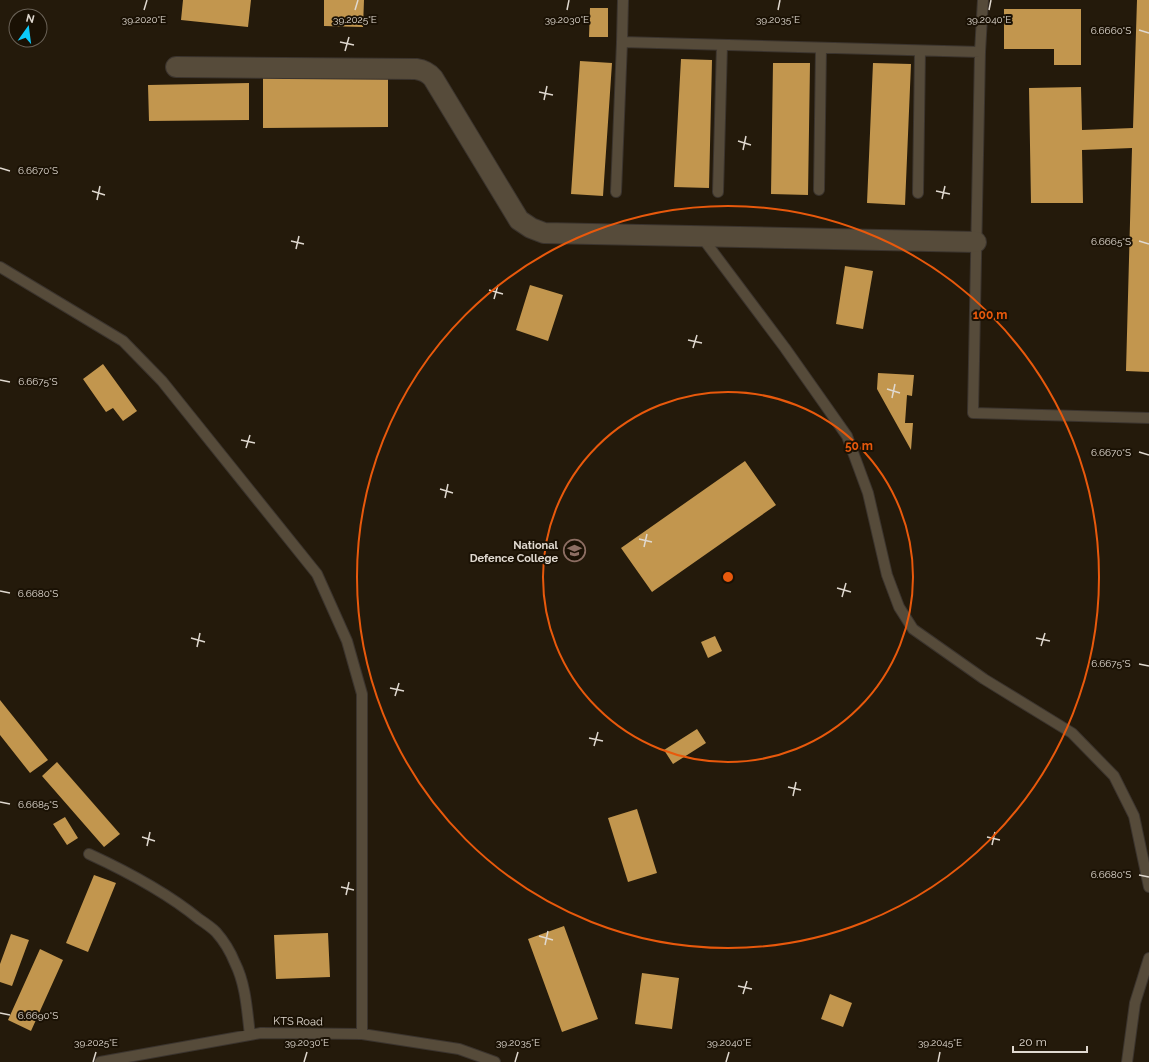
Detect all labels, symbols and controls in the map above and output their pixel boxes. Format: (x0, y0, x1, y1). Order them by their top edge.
north arrow (8, 8, 48, 48)
text: N (25, 11, 36, 26)
text: 39.2020°E (122, 14, 166, 25)
text: 39.2025°E (333, 14, 377, 25)
text: 39.2030°E (545, 14, 589, 25)
text: 39.2035°E (756, 14, 800, 25)
text: 39.2040°E (967, 14, 1011, 25)
text: 6.6660°S (1091, 25, 1131, 36)
text: 6.6670°S (18, 165, 58, 176)
text: 6.6665°S (1091, 236, 1131, 247)
text: 100 m (973, 308, 1007, 322)
text: 6.6675°S (18, 376, 58, 387)
text: 50 m (845, 439, 873, 453)
text: 6.6670°S (1091, 447, 1131, 458)
school or university icon: National Defence College (561, 538, 587, 564)
place label: National Defence College (470, 539, 559, 565)
centre of rings (721, 570, 735, 584)
text: 6.6680°S (18, 588, 58, 599)
text: 6.6675°S (1091, 658, 1131, 669)
text: 6.6685°S (18, 799, 58, 810)
text: 6.6680°S (1091, 869, 1131, 880)
text: 6.6690°S (18, 1010, 58, 1021)
street label: KTS Road (273, 1015, 323, 1028)
scale bar (1013, 1028, 1087, 1054)
text: 20 m (1019, 1035, 1047, 1049)
text: 39.2025°E (74, 1037, 118, 1048)
text: 39.2030°E (285, 1037, 329, 1048)
text: 39.2035°E (496, 1037, 540, 1048)
text: 39.2040°E (707, 1037, 751, 1048)
text: 39.2045°E (918, 1037, 962, 1048)

